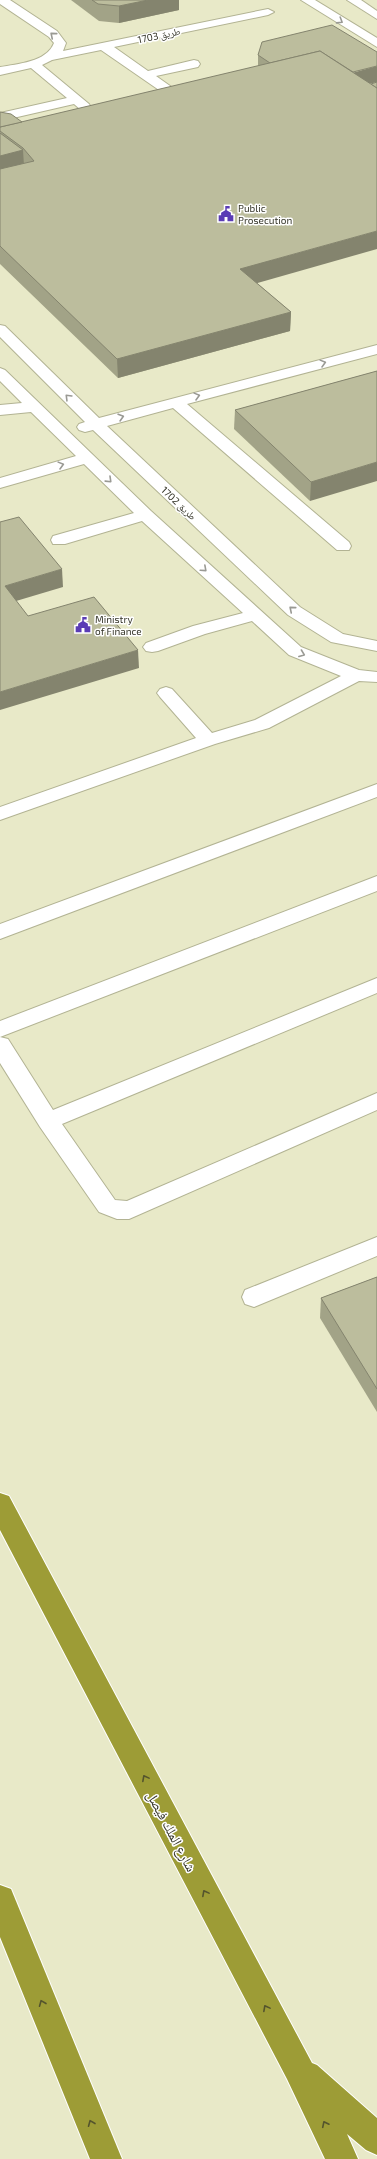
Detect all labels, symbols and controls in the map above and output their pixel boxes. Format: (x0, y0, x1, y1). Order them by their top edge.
one-way arrow (336, 16, 343, 23)
street label: طريق 1703 (137, 25, 182, 46)
one-way arrow (50, 33, 57, 40)
place label: Public Prosecution (238, 202, 292, 226)
public building icon: Public Prosecution (217, 205, 235, 223)
one-way arrow (320, 360, 326, 368)
one-way arrow (193, 392, 200, 401)
one-way arrow (65, 394, 73, 402)
one-way arrow (117, 413, 124, 422)
one-way arrow (58, 461, 65, 470)
one-way arrow (104, 476, 112, 483)
street label: طريق 1702 (158, 484, 199, 523)
one-way arrow (199, 565, 207, 572)
one-way arrow (289, 606, 296, 613)
place label: Ministry of Finance (95, 613, 142, 637)
public building icon: Ministry of Finance (74, 616, 92, 634)
one-way arrow (298, 649, 305, 657)
one-way arrow (142, 1775, 149, 1782)
street label: شارع الملك فيصل (142, 1788, 200, 1875)
one-way arrow (203, 1890, 210, 1897)
one-way arrow (39, 1999, 47, 2006)
one-way arrow (263, 2005, 271, 2012)
one-way arrow (88, 2119, 96, 2126)
one-way arrow (322, 2121, 330, 2128)

